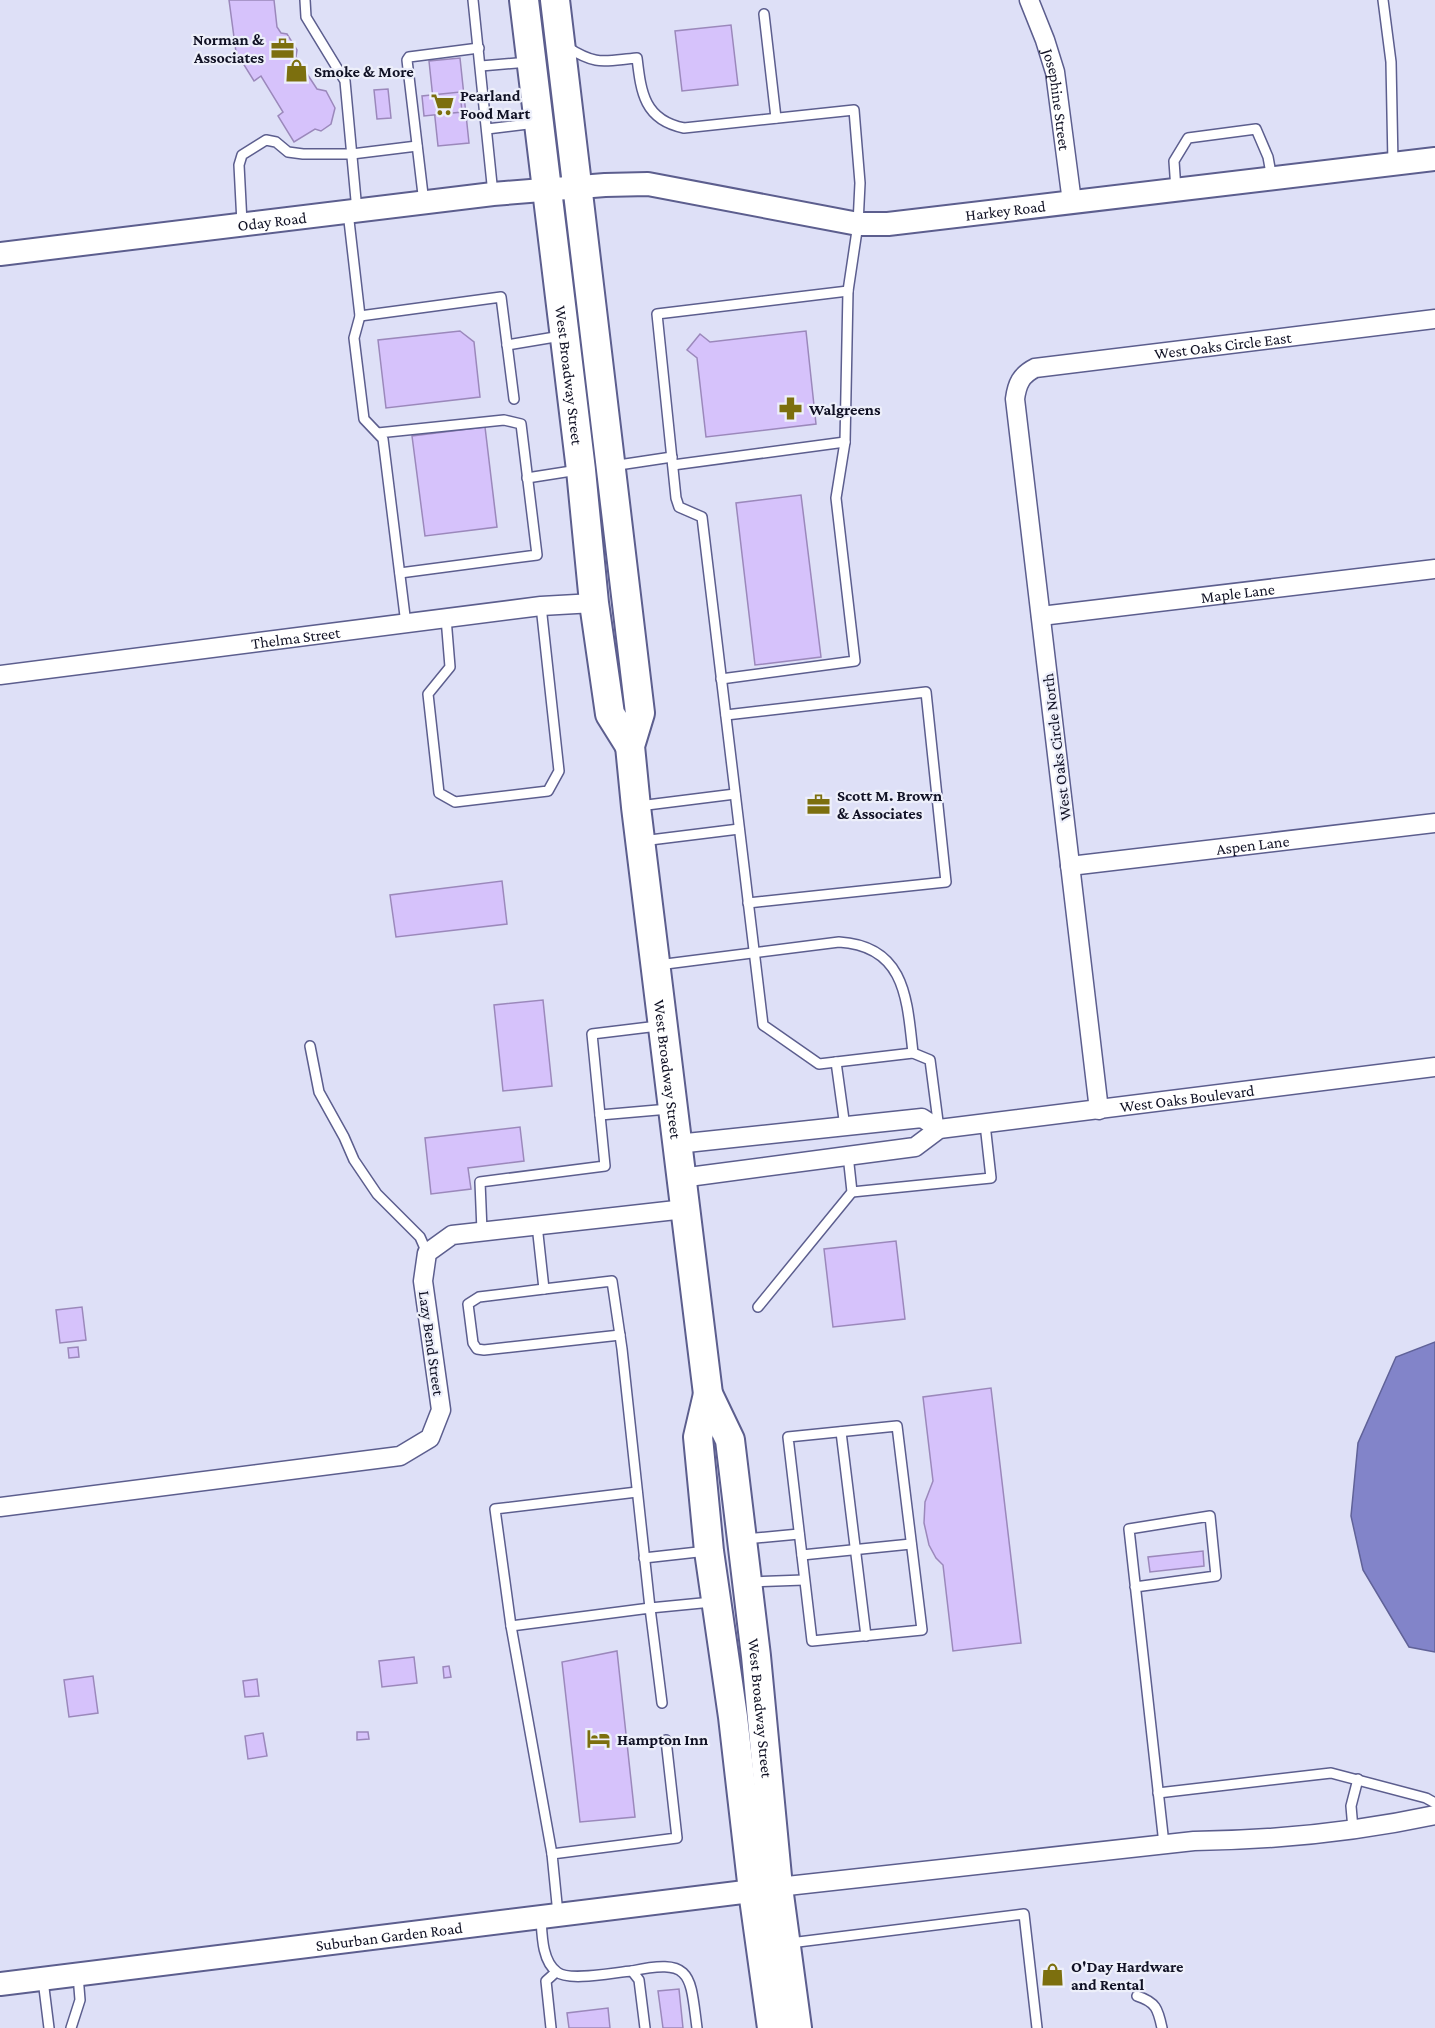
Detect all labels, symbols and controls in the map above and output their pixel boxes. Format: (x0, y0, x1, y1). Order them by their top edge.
place label: Norman & Associates (193, 31, 265, 66)
office icon: Norman & Associates (269, 35, 295, 61)
street label: Josephine Street (1038, 45, 1073, 152)
shop icon: Smoke & More (283, 58, 309, 84)
place label: Smoke & More (314, 63, 414, 80)
place label: Pearland Food Mart (460, 87, 530, 122)
supermarket icon: Pearland Food Mart (429, 91, 455, 117)
street label: Harkey Road (964, 197, 1047, 224)
street label: Oday Road (237, 209, 308, 234)
street label: West Broadway Street (552, 305, 586, 447)
street label: West Oaks Circle East (1153, 329, 1293, 362)
pharmacy icon: Walgreens (778, 396, 804, 422)
place label: Walgreens (808, 401, 881, 418)
street label: Maple Lane (1200, 580, 1276, 606)
street label: Thelma Street (250, 624, 342, 652)
street label: West Oaks Circle North (1039, 672, 1074, 822)
place label: Scott M. Brown & Associates (837, 787, 942, 822)
office icon: Scott M. Brown & Associates (806, 791, 832, 817)
street label: Aspen Lane (1215, 832, 1290, 858)
street label: West Broadway Street (651, 999, 685, 1141)
street label: West Oaks Boulevard (1119, 1082, 1256, 1115)
street label: Lazy Bend Street (415, 1290, 447, 1397)
street label: West Broadway Street (745, 1637, 776, 1779)
hotel icon: Hampton Inn (586, 1726, 612, 1752)
place label: Hampton Inn (617, 1731, 708, 1748)
street label: Suburban Garden Road (315, 1919, 464, 1954)
place label: O'Day Hardware and Rental (1071, 1958, 1184, 1993)
shop icon: O'Day Hardware and Rental (1040, 1962, 1066, 1988)

